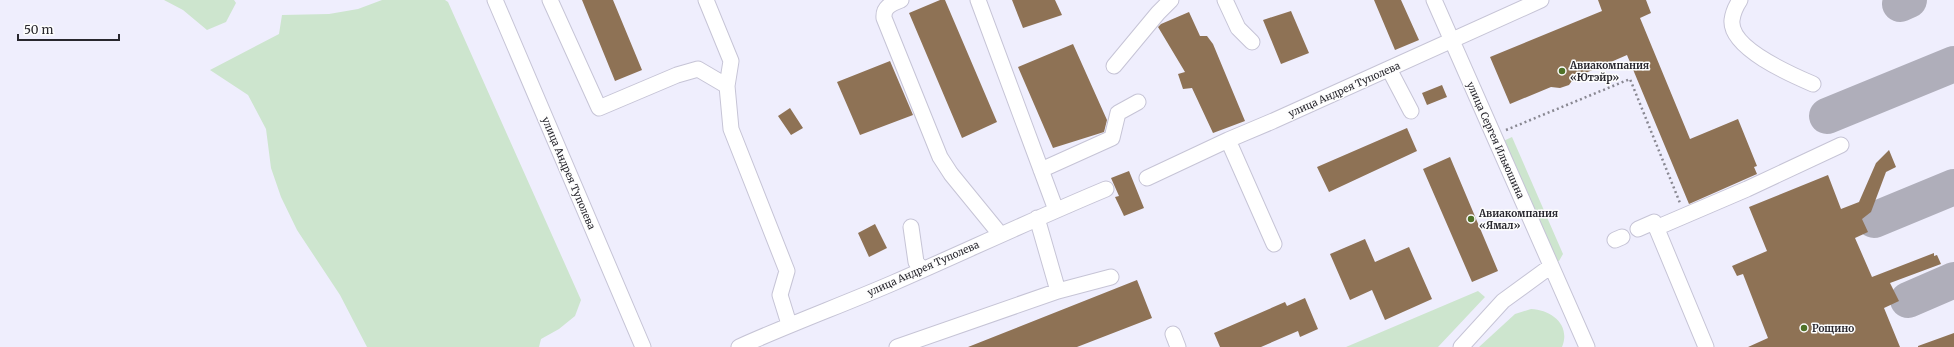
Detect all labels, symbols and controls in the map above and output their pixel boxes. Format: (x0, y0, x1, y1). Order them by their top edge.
scale bar (18, 16, 119, 42)
text: 50 m (24, 22, 53, 37)
street label: улица Андрея Туполева (1286, 59, 1403, 120)
place label: Авиакомпания «Ютэйр» (1569, 59, 1649, 84)
marker: Авиакомпания «Ютэйр» (1557, 66, 1567, 76)
street label: улица Сергея Ильюшина (1464, 80, 1528, 201)
street label: улица Андрея Туполева (539, 115, 598, 232)
place label: Авиакомпания «Ямал» (1478, 207, 1558, 232)
marker: Авиакомпания «Ямал» (1466, 214, 1476, 224)
street label: улица Андрея Туполева (865, 238, 982, 299)
place label: Рощино (1812, 322, 1854, 335)
marker: Рощино (1799, 323, 1809, 333)

